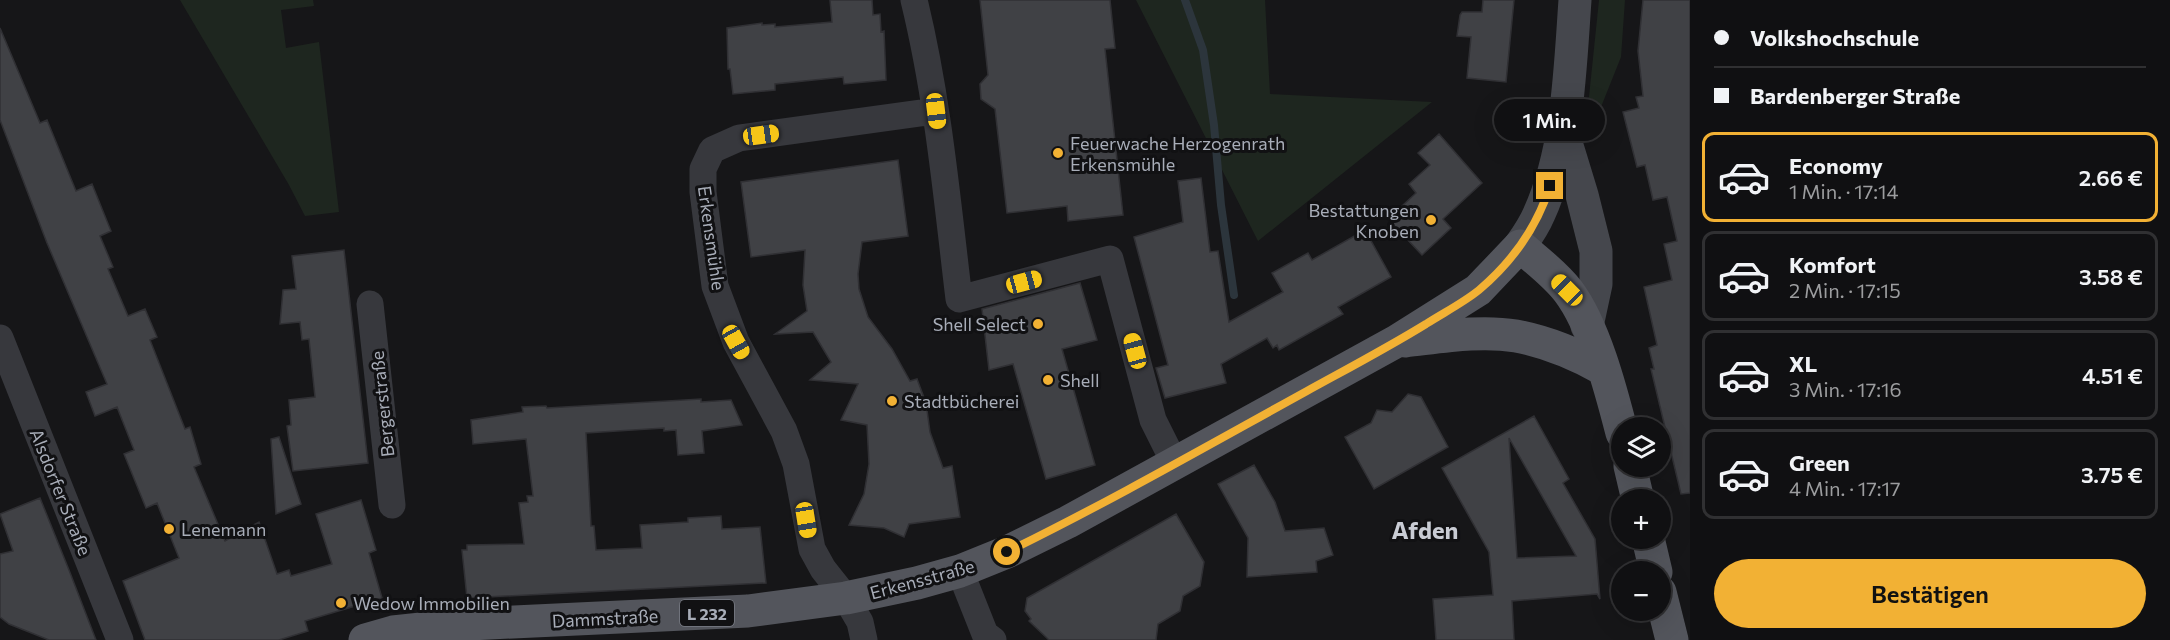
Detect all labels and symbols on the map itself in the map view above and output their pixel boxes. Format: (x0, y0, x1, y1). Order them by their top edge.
car (925, 92, 947, 130)
callout: 1 Min. (1494, 99, 1606, 141)
car (742, 124, 780, 146)
place label: Feuerwache Herzogenrath Erkensmühle (1070, 132, 1285, 175)
marker: Feuerwache Herzogenrath Erkensmühle (1051, 146, 1065, 160)
route end (1536, 172, 1563, 199)
street label: Erkensmühle (694, 184, 730, 292)
place label: Bestattungen Knoben (1308, 199, 1419, 242)
marker: Bestattungen Knoben (1424, 213, 1438, 227)
car (1004, 269, 1044, 295)
car (1548, 271, 1586, 309)
place label: Shell Select (933, 313, 1026, 335)
marker: Shell Select (1031, 317, 1045, 331)
car (719, 322, 753, 362)
car (1122, 331, 1148, 371)
street label: Bergerstraße (365, 350, 399, 458)
place label: Shell (1060, 369, 1100, 391)
marker: Shell (1041, 373, 1055, 387)
place label: Stadtbücherei (904, 390, 1019, 412)
marker: Stadtbücherei (885, 394, 899, 408)
street label: Alsdorfer Straße (26, 425, 96, 559)
car (794, 501, 818, 539)
district label: Afden (1392, 515, 1458, 544)
place label: Lenemann (181, 518, 266, 540)
marker: Lenemann (162, 522, 176, 536)
route start (993, 538, 1020, 565)
street label: Erkensstraße (867, 554, 977, 604)
place label: Wedow Immobilien (353, 592, 510, 614)
marker: Wedow Immobilien (334, 596, 348, 610)
road number: L 232 (680, 600, 734, 626)
street label: Dammstraße (551, 604, 659, 632)

